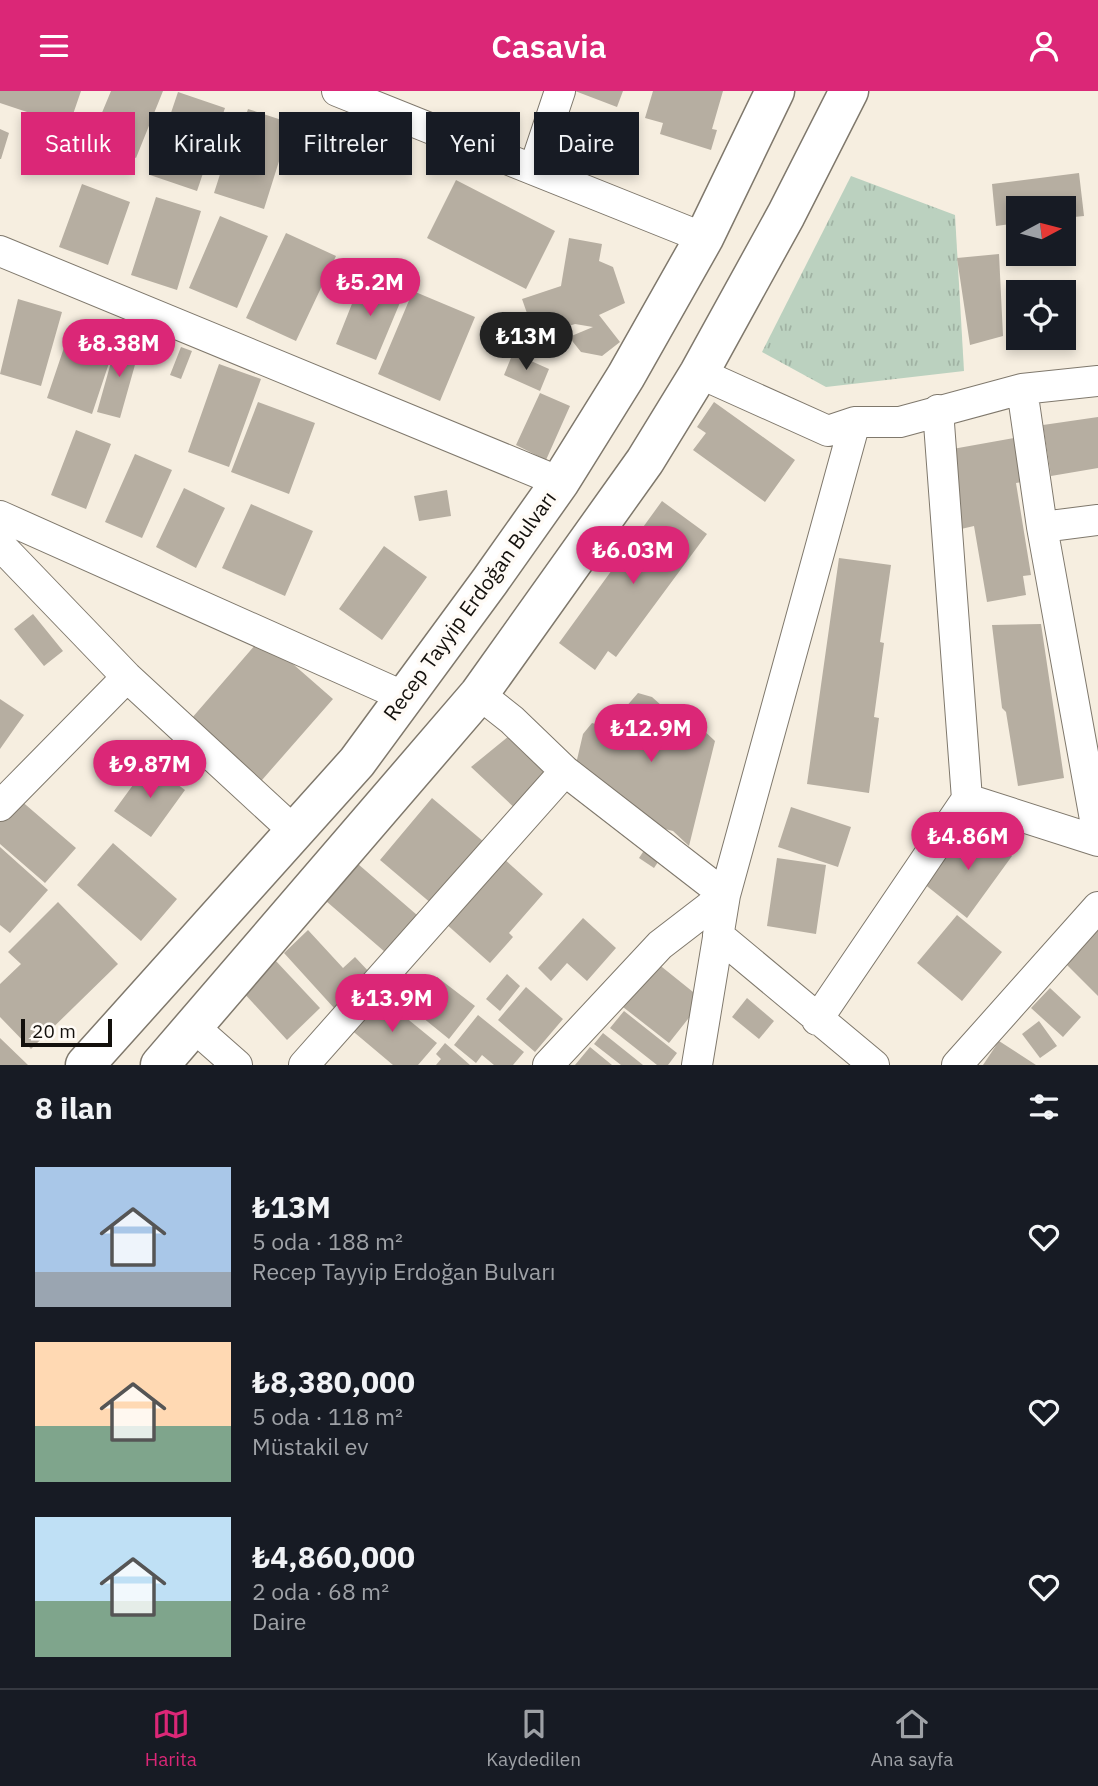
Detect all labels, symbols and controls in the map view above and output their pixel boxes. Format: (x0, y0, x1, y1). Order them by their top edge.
text: Casavia (491, 25, 607, 67)
icon: menu (35, 27, 73, 65)
icon: person (1025, 27, 1063, 65)
chip: Satılık (21, 112, 135, 175)
chip: Kiralık (149, 112, 265, 175)
chip: Filtreler (279, 112, 412, 175)
chip: Yeni (426, 112, 520, 175)
chip: Daire (534, 112, 639, 175)
north arrow (1006, 196, 1076, 266)
map controls (1006, 196, 1076, 350)
pin: ₺5.2M (321, 259, 419, 318)
text: ₺5.2M (336, 266, 404, 296)
button: locate (1006, 280, 1076, 350)
pin: ₺13M (485, 313, 567, 372)
pin: ₺8.38M (62, 320, 176, 379)
text: ₺13M (496, 320, 556, 350)
text: ₺8.38M (78, 327, 160, 357)
street label: Recep Tayyip Erdoğan Bulvarı (376, 485, 562, 726)
pin: ₺6.03M (576, 526, 690, 586)
text: ₺6.03M (592, 534, 674, 564)
pin: ₺12.9M (594, 705, 708, 764)
text: ₺12.9M (610, 712, 692, 742)
pin: ₺9.87M (93, 741, 207, 800)
text: ₺9.87M (109, 748, 191, 778)
pin: ₺4.86M (911, 813, 1025, 872)
text: ₺4.86M (927, 820, 1009, 850)
pin: ₺13.9M (335, 975, 449, 1034)
text: ₺13.9M (351, 982, 433, 1012)
scale bar (21, 1016, 112, 1048)
text: 20 m (32, 1019, 76, 1043)
text: 8 ilan (35, 1088, 113, 1127)
icon: filters (1025, 1088, 1063, 1126)
text: ₺13M (252, 1187, 331, 1226)
icon: home (91, 1195, 175, 1279)
icon: heart (1025, 1218, 1063, 1256)
text: 5 oda · 188 m² (252, 1226, 403, 1256)
text: Recep Tayyip Erdoğan Bulvarı (252, 1256, 556, 1286)
text: ₺8,380,000 (252, 1362, 415, 1401)
icon: home (91, 1370, 175, 1454)
icon: heart (1025, 1393, 1063, 1431)
text: 5 oda · 118 m² (252, 1401, 403, 1431)
text: Müstakil ev (252, 1431, 368, 1461)
text: ₺4,860,000 (252, 1537, 415, 1576)
icon: home (91, 1545, 175, 1629)
icon: heart (1025, 1568, 1063, 1606)
text: 2 oda · 68 m² (252, 1576, 389, 1606)
text: Daire (252, 1606, 306, 1636)
tab: Harita (145, 1705, 197, 1771)
tab: Kaydedilen (486, 1705, 581, 1771)
tab: Ana sayfa (871, 1705, 953, 1771)

